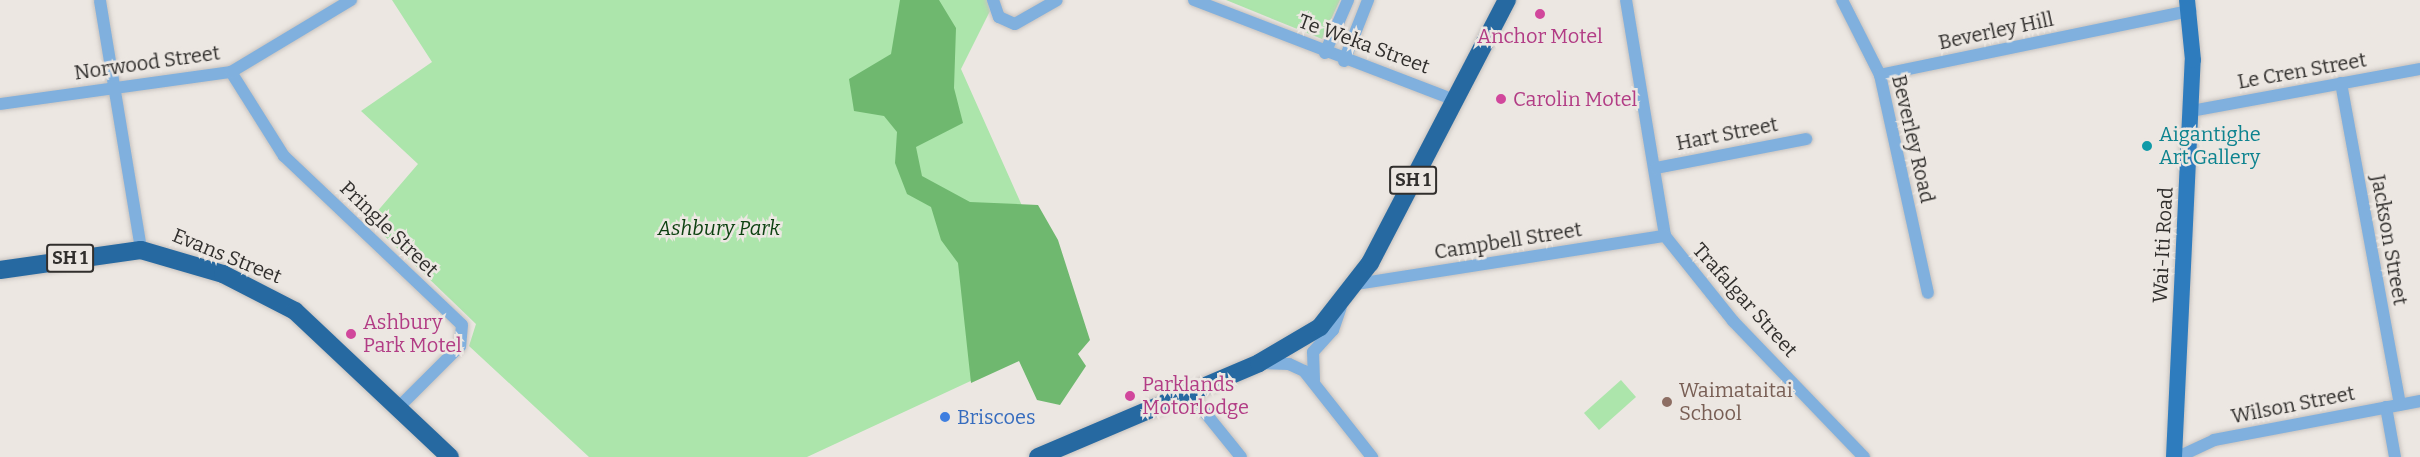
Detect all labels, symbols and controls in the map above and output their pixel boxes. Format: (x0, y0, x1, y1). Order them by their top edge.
marker: Anchor Motel (1533, 7, 1547, 21)
street label: Beverley Hill (1936, 7, 2056, 55)
street label: Te Weka Street (1295, 9, 1433, 79)
place label: Anchor Motel (1477, 24, 1603, 48)
street label: Norwood Street (73, 41, 221, 85)
street label: Le Cren Street (2236, 48, 2368, 94)
street label: Beverley Road (1887, 73, 1939, 205)
place label: Carolin Motel (1513, 87, 1637, 111)
marker: Carolin Motel (1494, 92, 1508, 106)
street label: Hart Street (1674, 112, 1780, 156)
place label: Aigantighe Art Gallery (2159, 122, 2261, 169)
marker: Aigantighe Art Gallery (2140, 139, 2154, 153)
road number: SH 1 (1389, 165, 1437, 195)
street label: Jackson Street (2366, 173, 2412, 307)
street label: Pringle Street (335, 176, 443, 282)
street label: Wai-Iti Road (2148, 186, 2178, 304)
park label: Ashbury Park (658, 216, 780, 240)
street label: Campbell Street (1433, 217, 1583, 265)
street label: Evans Street (169, 223, 285, 289)
street label: Trafalgar Street (1688, 238, 1802, 362)
road number: SH 1 (46, 243, 94, 273)
place label: Ashbury Park Motel (363, 310, 462, 357)
marker: Ashbury Park Motel (344, 327, 358, 341)
place label: Parklands Motorlodge (1142, 372, 1249, 419)
place label: Waimataitai School (1679, 378, 1793, 425)
street label: Wilson Street (2229, 381, 2357, 429)
marker: Parklands Motorlodge (1123, 389, 1137, 403)
marker: Waimataitai School (1660, 395, 1674, 409)
place label: Briscoes (957, 405, 1035, 429)
marker: Briscoes (938, 410, 952, 424)

